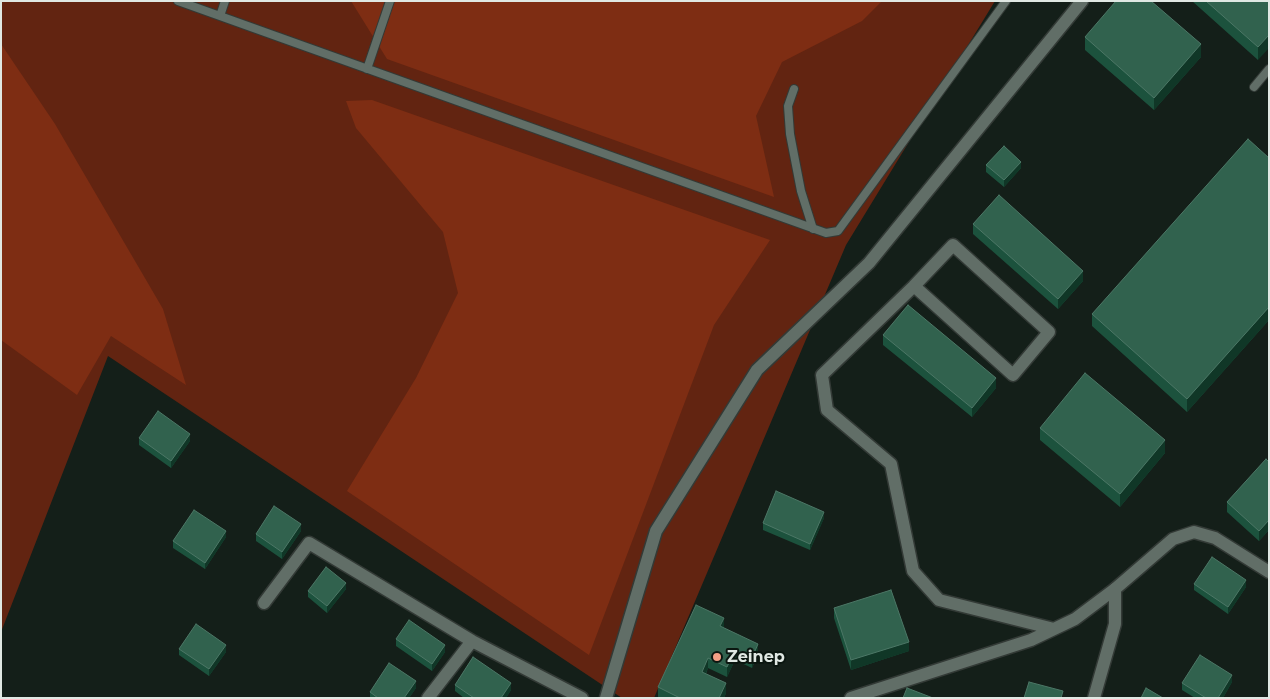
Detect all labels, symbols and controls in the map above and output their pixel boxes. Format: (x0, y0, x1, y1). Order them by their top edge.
place label: Zeinep (727, 647, 785, 667)
marker: Zeinep (711, 651, 723, 663)

